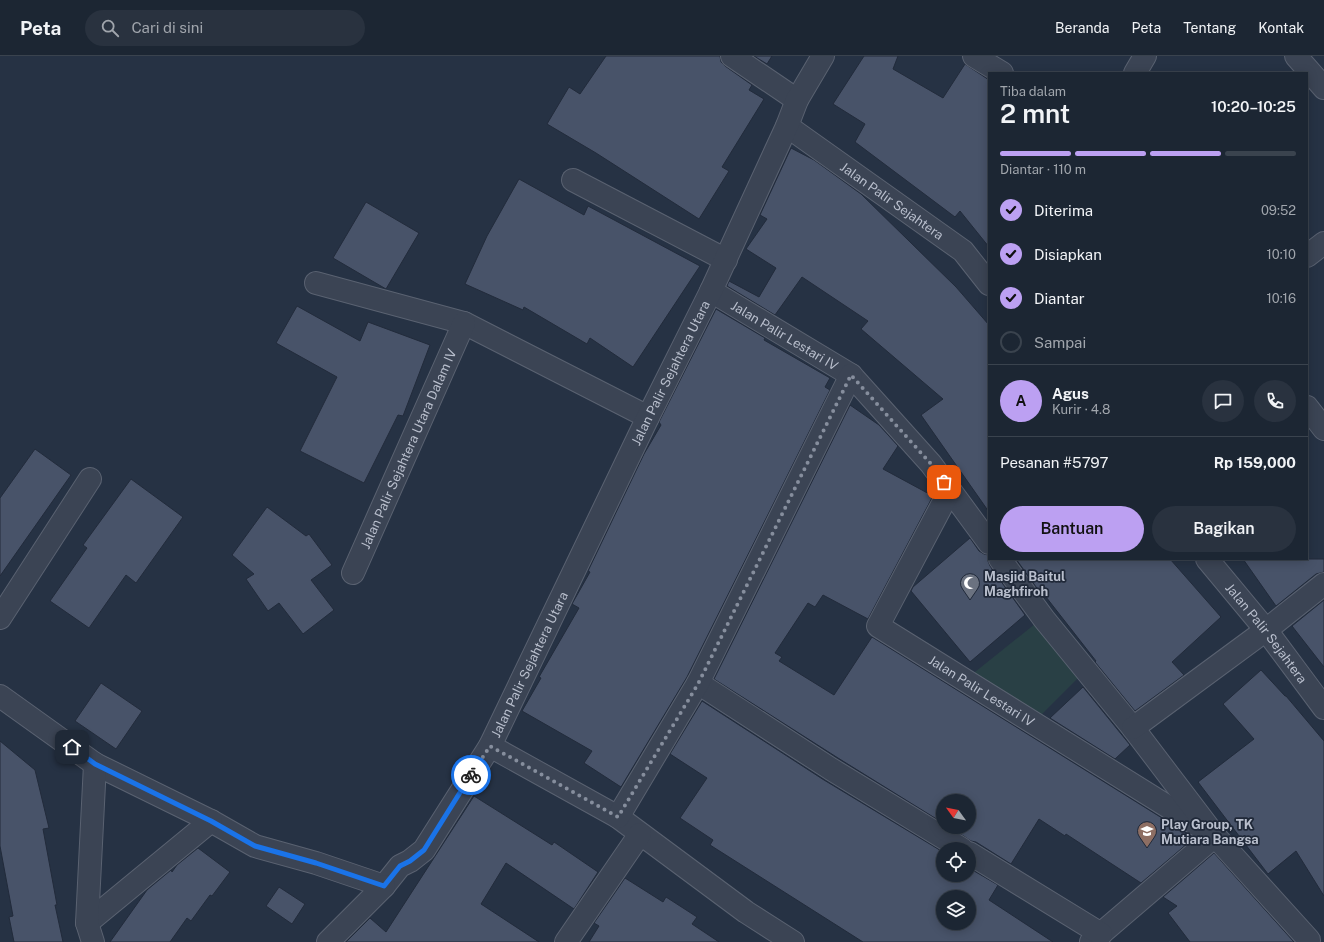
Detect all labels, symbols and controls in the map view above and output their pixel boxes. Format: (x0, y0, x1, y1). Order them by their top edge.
search box (85, 10, 365, 46)
text: Peta (20, 17, 61, 39)
icon: search (99, 17, 121, 39)
text: Cari di sini (131, 19, 203, 36)
text: Beranda (1055, 20, 1110, 36)
text: Peta (1132, 20, 1161, 36)
text: Tentang (1183, 20, 1236, 36)
text: Kontak (1258, 20, 1304, 36)
text: Tiba dalam (1000, 84, 1066, 99)
text: 2 mnt (1000, 98, 1070, 129)
text: 10:20–10:25 (1211, 98, 1296, 115)
street label: Jalan Palir Sejahtera (838, 159, 947, 242)
text: Diantar · 110 m (1000, 162, 1086, 177)
icon: check (1000, 199, 1022, 221)
text: Diterima (1034, 202, 1093, 219)
text: 09:52 (1261, 203, 1296, 218)
icon: check (1000, 243, 1022, 265)
text: Disiapkan (1034, 246, 1102, 263)
text: 10:10 (1267, 247, 1296, 262)
icon: check (1000, 287, 1022, 309)
text: Diantar (1034, 290, 1085, 307)
text: 10:16 (1266, 291, 1296, 306)
street label: Jalan Palir Lestari IV (729, 297, 841, 373)
street label: Jalan Palir Sejahtera Utara (628, 298, 713, 448)
text: Sampai (1034, 334, 1086, 351)
street label: Jalan Palir Sejahtera Utara Dalam IV (357, 346, 459, 551)
button: chat (1202, 380, 1244, 422)
button: phone (1254, 380, 1296, 422)
text: Agus (1052, 385, 1089, 402)
text: A (1016, 392, 1026, 409)
text: Kurir · 4.8 (1052, 402, 1110, 417)
text: Pesanan #5797 (1000, 454, 1108, 471)
text: Rp 159,000 (1214, 454, 1296, 471)
pin (927, 465, 961, 499)
icon: bag (933, 471, 955, 493)
button: Bantuan (1000, 506, 1144, 552)
button: Bagikan (1152, 506, 1296, 552)
place label: Masjid Baitul Maghfiroh (984, 569, 1065, 599)
mosque icon: Masjid Baitul Maghfiroh (959, 572, 981, 600)
street label: Jalan Palir Sejahtera (1223, 580, 1310, 686)
street label: Jalan Palir Sejahtera Utara (488, 589, 571, 740)
street label: Jalan Palir Lestari IV (926, 652, 1038, 729)
pin (55, 730, 89, 764)
icon: home (61, 736, 83, 758)
courier (451, 755, 491, 795)
icon: bike (460, 764, 482, 786)
north arrow (936, 794, 976, 834)
map controls (936, 794, 976, 930)
place label: Play Group, TK Mutiara Bangsa (1161, 817, 1259, 847)
school or university icon: Play Group, TK Mutiara Bangsa (1136, 820, 1158, 848)
button: locate (936, 842, 976, 882)
button: layers (936, 890, 976, 930)

